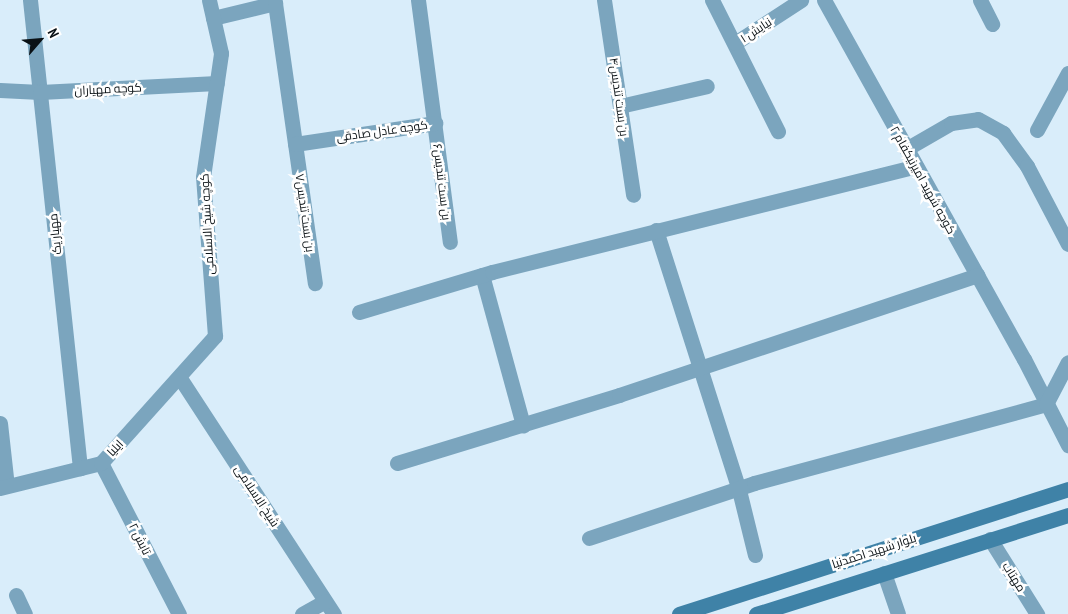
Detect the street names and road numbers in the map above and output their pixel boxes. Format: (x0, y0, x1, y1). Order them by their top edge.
street label: نیایش ۱ (738, 15, 774, 45)
street label: بن بست تندیس۴ (606, 57, 632, 137)
street label: کوچه مهیاران (74, 80, 142, 98)
street label: کوچه عادل صادقی (335, 117, 429, 145)
street label: کوچه شهید امیرنیکفام ۲ (887, 124, 959, 236)
street label: بن بست تندیس۶ (430, 143, 454, 221)
street label: کوچه شیخ الاسلامی (197, 173, 217, 275)
street label: بن بست تندیس۷ (292, 173, 318, 253)
street label: مهیار یک (46, 213, 64, 255)
street label: ایلیا (104, 437, 126, 459)
street label: شیخ الاسلامی (232, 462, 282, 530)
street label: تابش ۲ (126, 521, 154, 557)
street label: بلوار شهید احمدنیا (830, 531, 918, 571)
street label: مهتاب (999, 560, 1029, 594)

